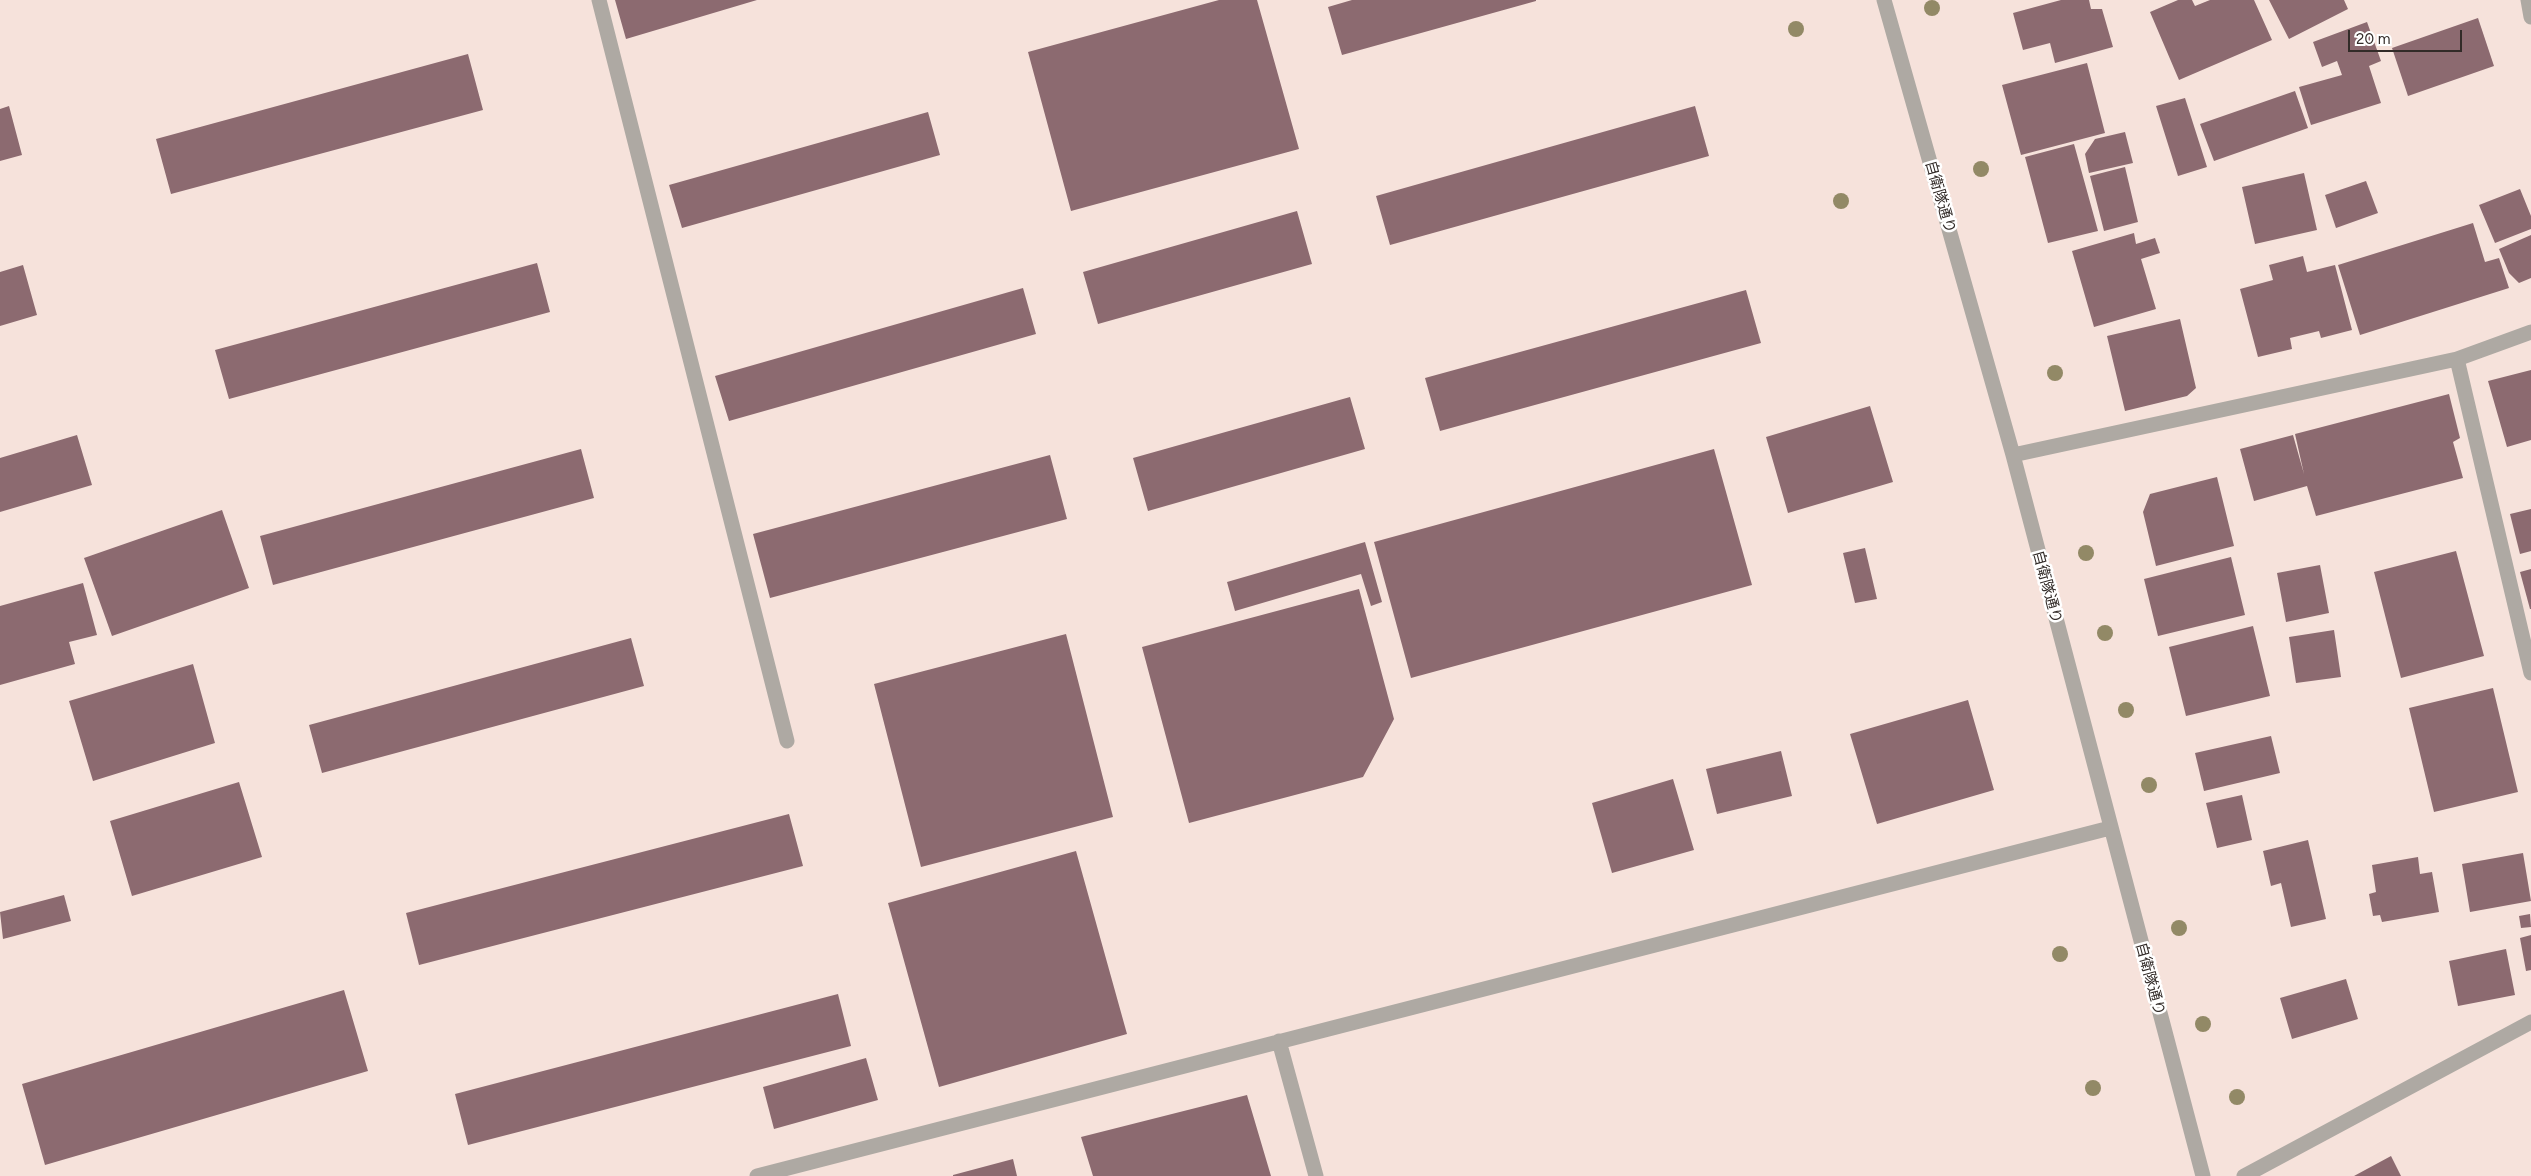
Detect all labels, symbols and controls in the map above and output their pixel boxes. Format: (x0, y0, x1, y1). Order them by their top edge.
scale bar (2351, 20, 2465, 52)
text: 20 m (2356, 30, 2390, 48)
street label: 自衛隊通り (1921, 158, 1959, 236)
street label: 自衛隊通り (2029, 548, 2065, 626)
street label: 自衛隊通り (2132, 940, 2168, 1018)

